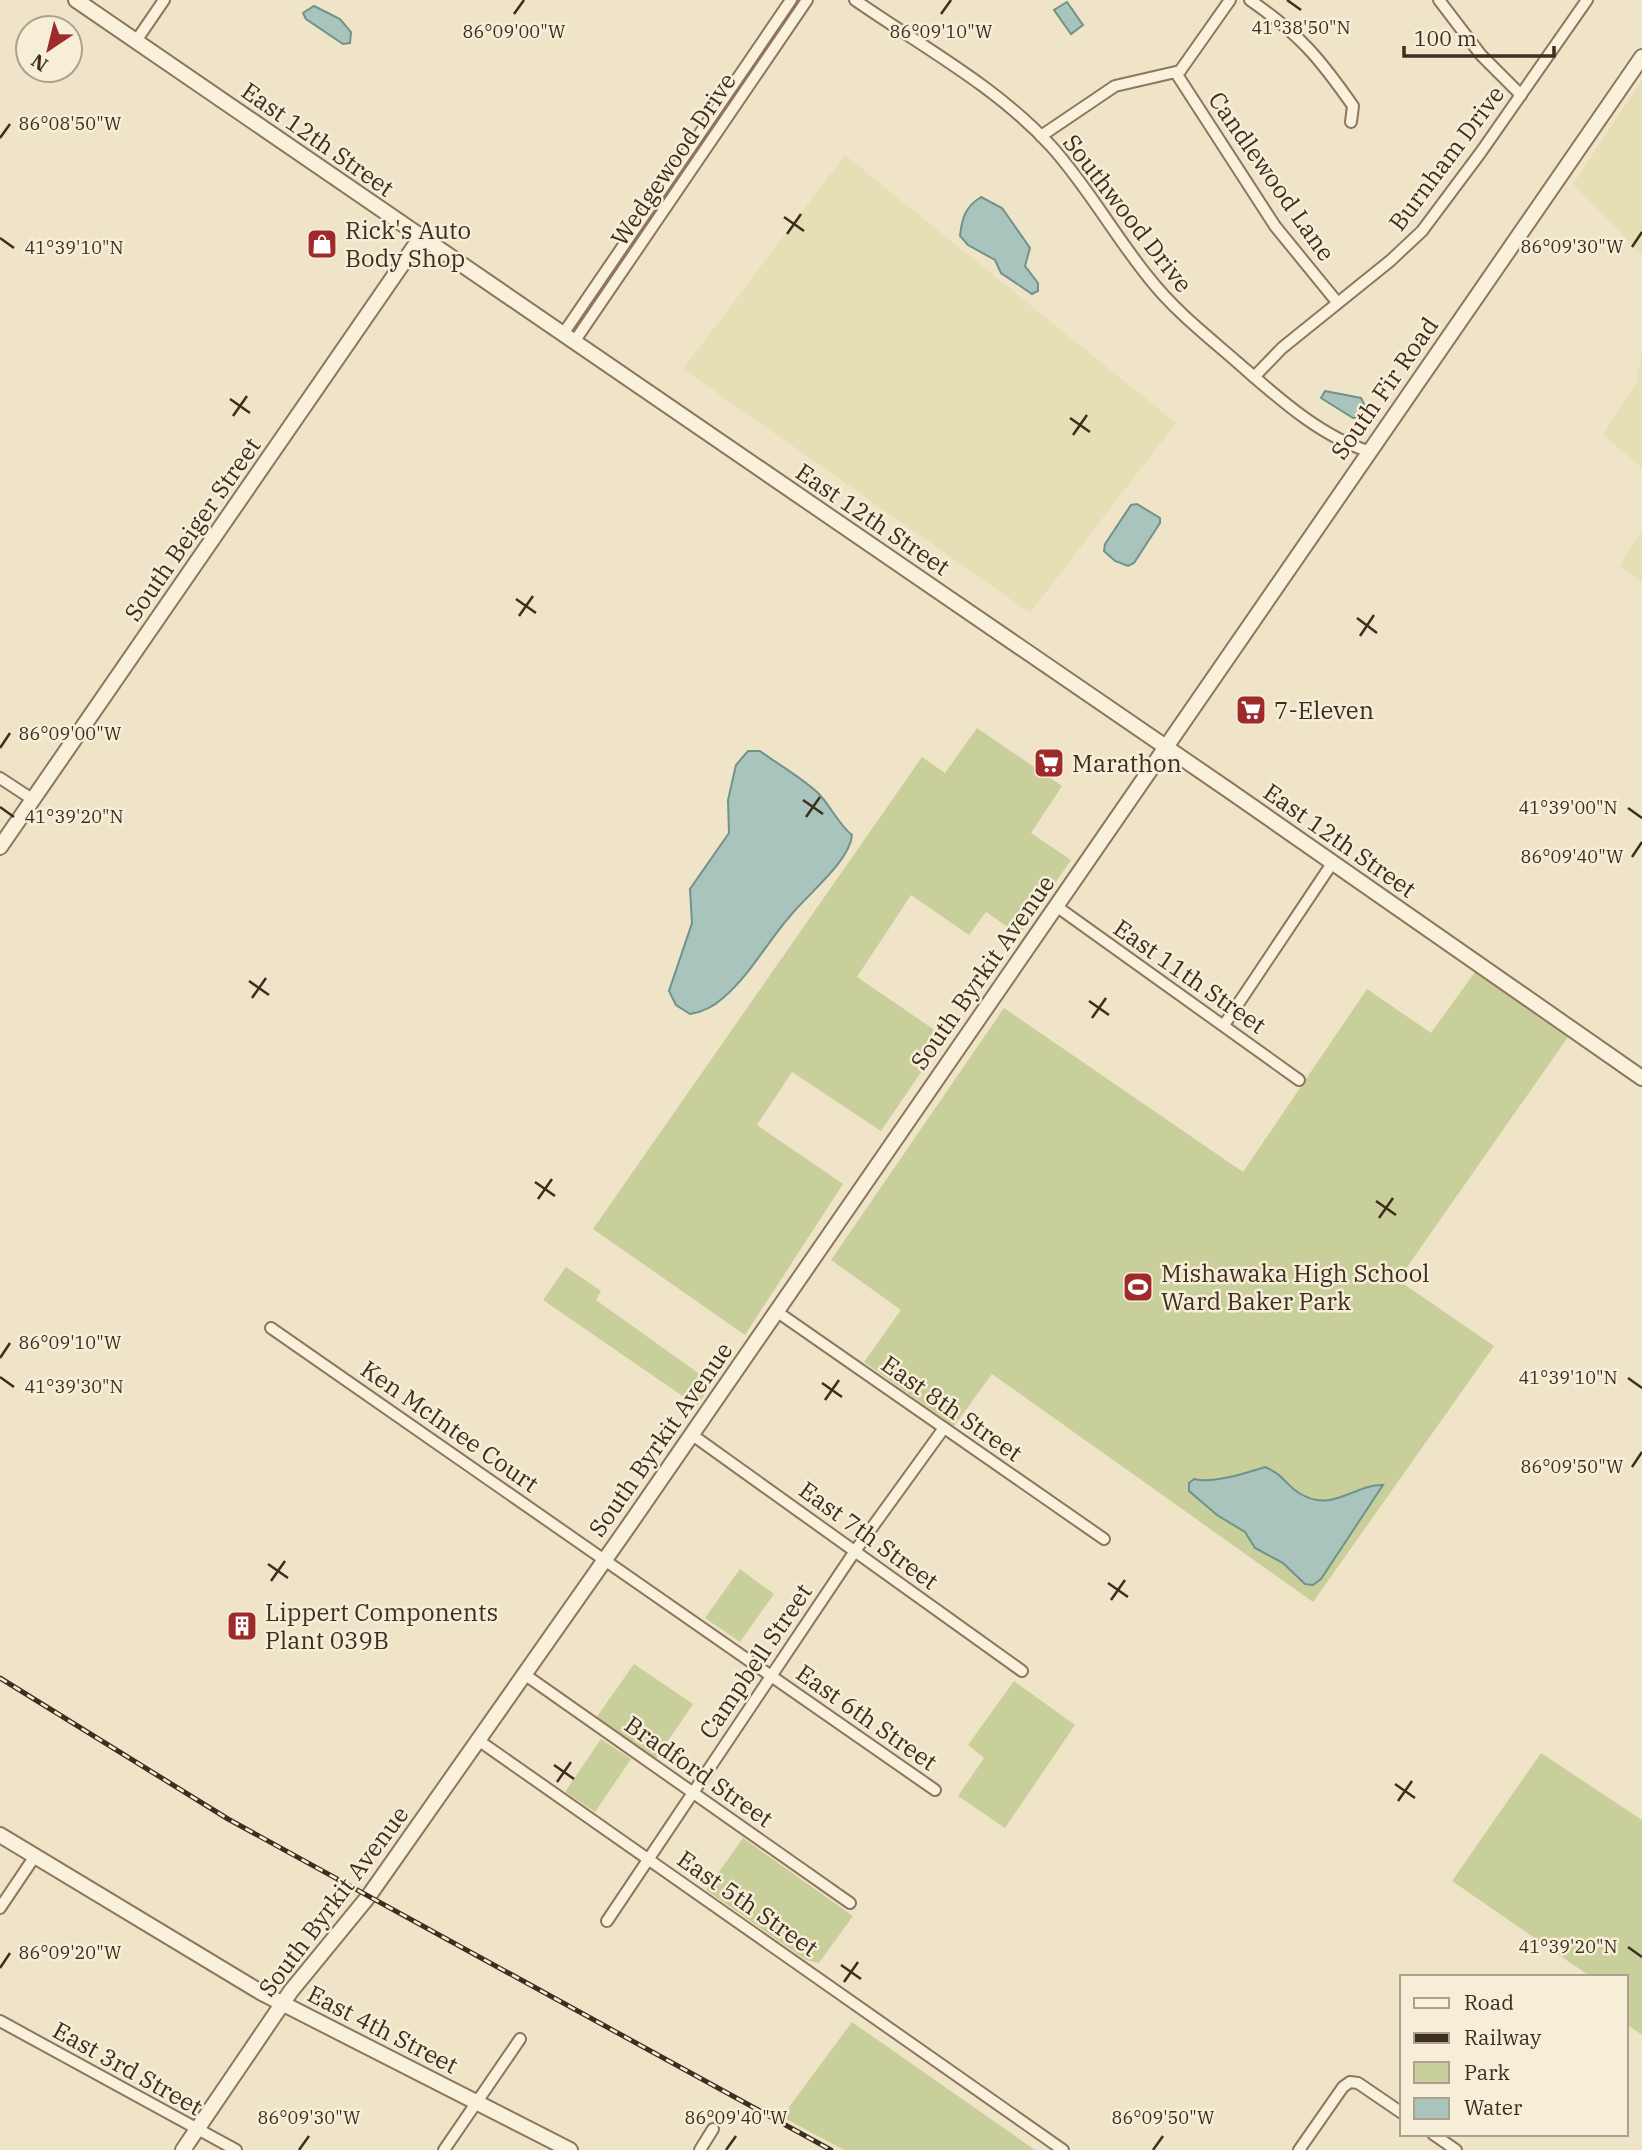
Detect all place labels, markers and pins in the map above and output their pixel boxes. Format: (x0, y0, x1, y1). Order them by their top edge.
place label: Rick's Auto Body Shop (345, 214, 471, 274)
shop icon: Rick's Auto Body Shop (305, 227, 339, 261)
supermarket icon: 7-Eleven (1234, 693, 1268, 727)
place label: 7-Eleven (1274, 694, 1374, 726)
supermarket icon: Marathon (1032, 746, 1066, 780)
place label: Marathon (1072, 747, 1182, 779)
place label: Mishawaka High School Ward Baker Park (1161, 1257, 1429, 1317)
sports icon: Mishawaka High School Ward Baker Park (1121, 1270, 1155, 1304)
place label: Lippert Components Plant 039B (265, 1596, 498, 1656)
building icon: Lippert Components Plant 039B (225, 1609, 259, 1643)

